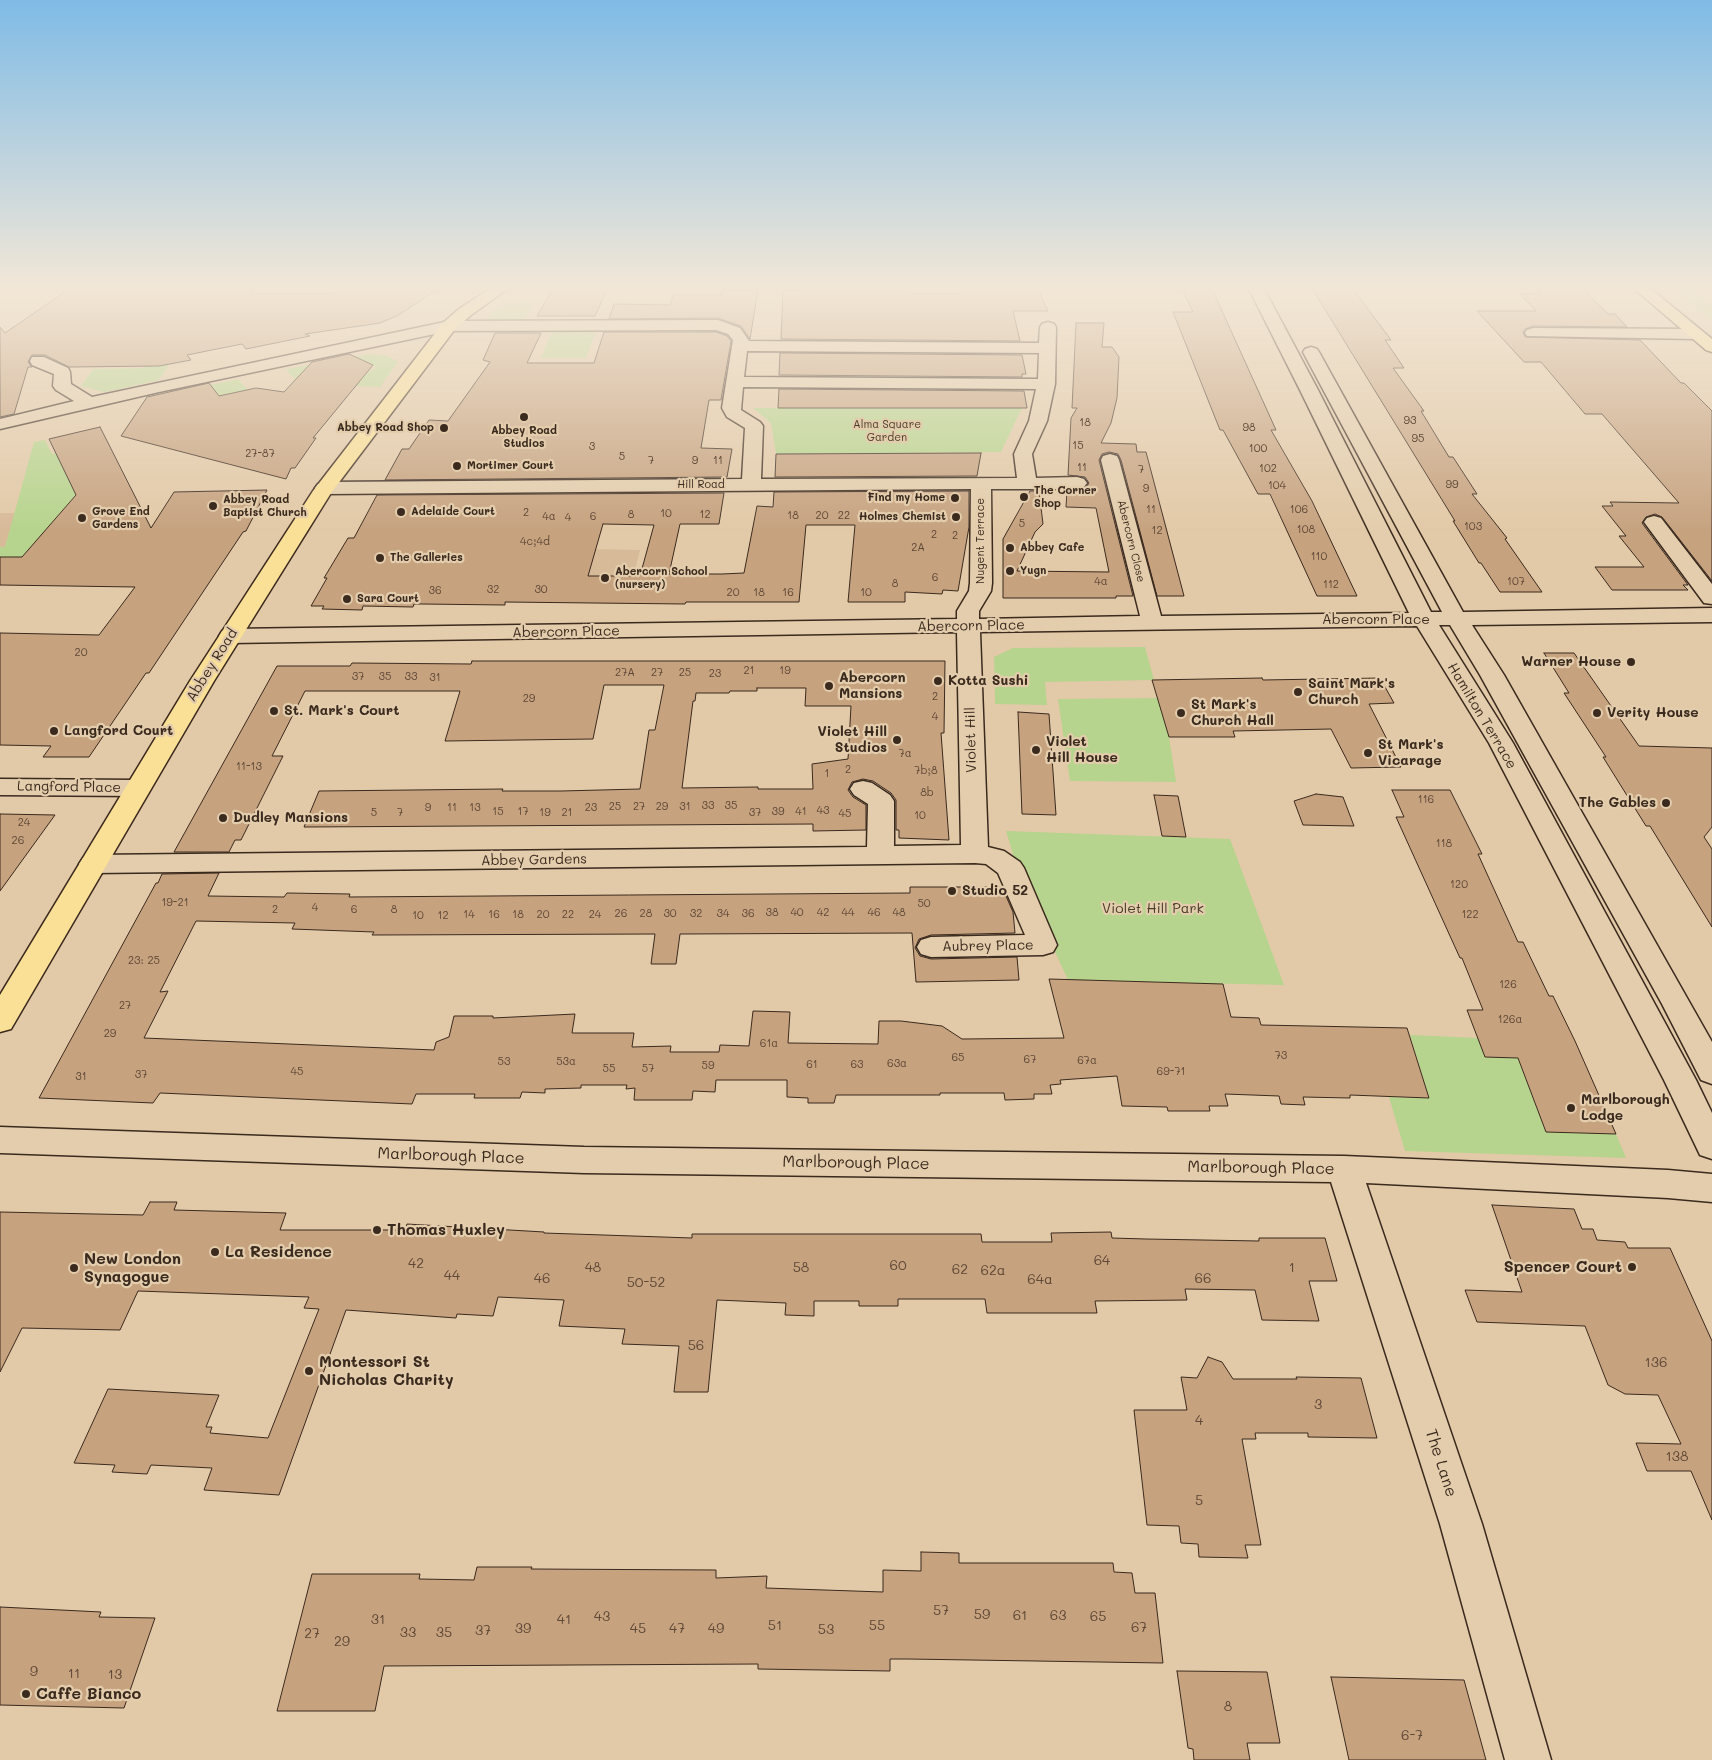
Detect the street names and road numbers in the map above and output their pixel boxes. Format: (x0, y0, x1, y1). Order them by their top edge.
street label: Hill Road (677, 478, 725, 492)
street label: Nugent Terrace (974, 498, 988, 584)
street label: Abercorn Close (1114, 498, 1148, 584)
street label: Abercorn Place (1322, 612, 1430, 628)
street label: Abercorn Place (917, 617, 1025, 635)
street label: Abercorn Place (512, 623, 620, 641)
street label: Abbey Road (183, 625, 241, 705)
street label: Hamilton Terrace (1444, 660, 1520, 772)
street label: Violet Hill (962, 707, 980, 773)
street label: Langford Place (17, 778, 121, 796)
street label: Abbey Gardens (481, 851, 587, 869)
street label: Aubrey Place (942, 937, 1034, 955)
street label: Marlborough Place (377, 1144, 525, 1168)
street label: Marlborough Place (782, 1152, 930, 1174)
street label: Marlborough Place (1187, 1157, 1335, 1179)
street label: The Lane (1421, 1427, 1461, 1499)

